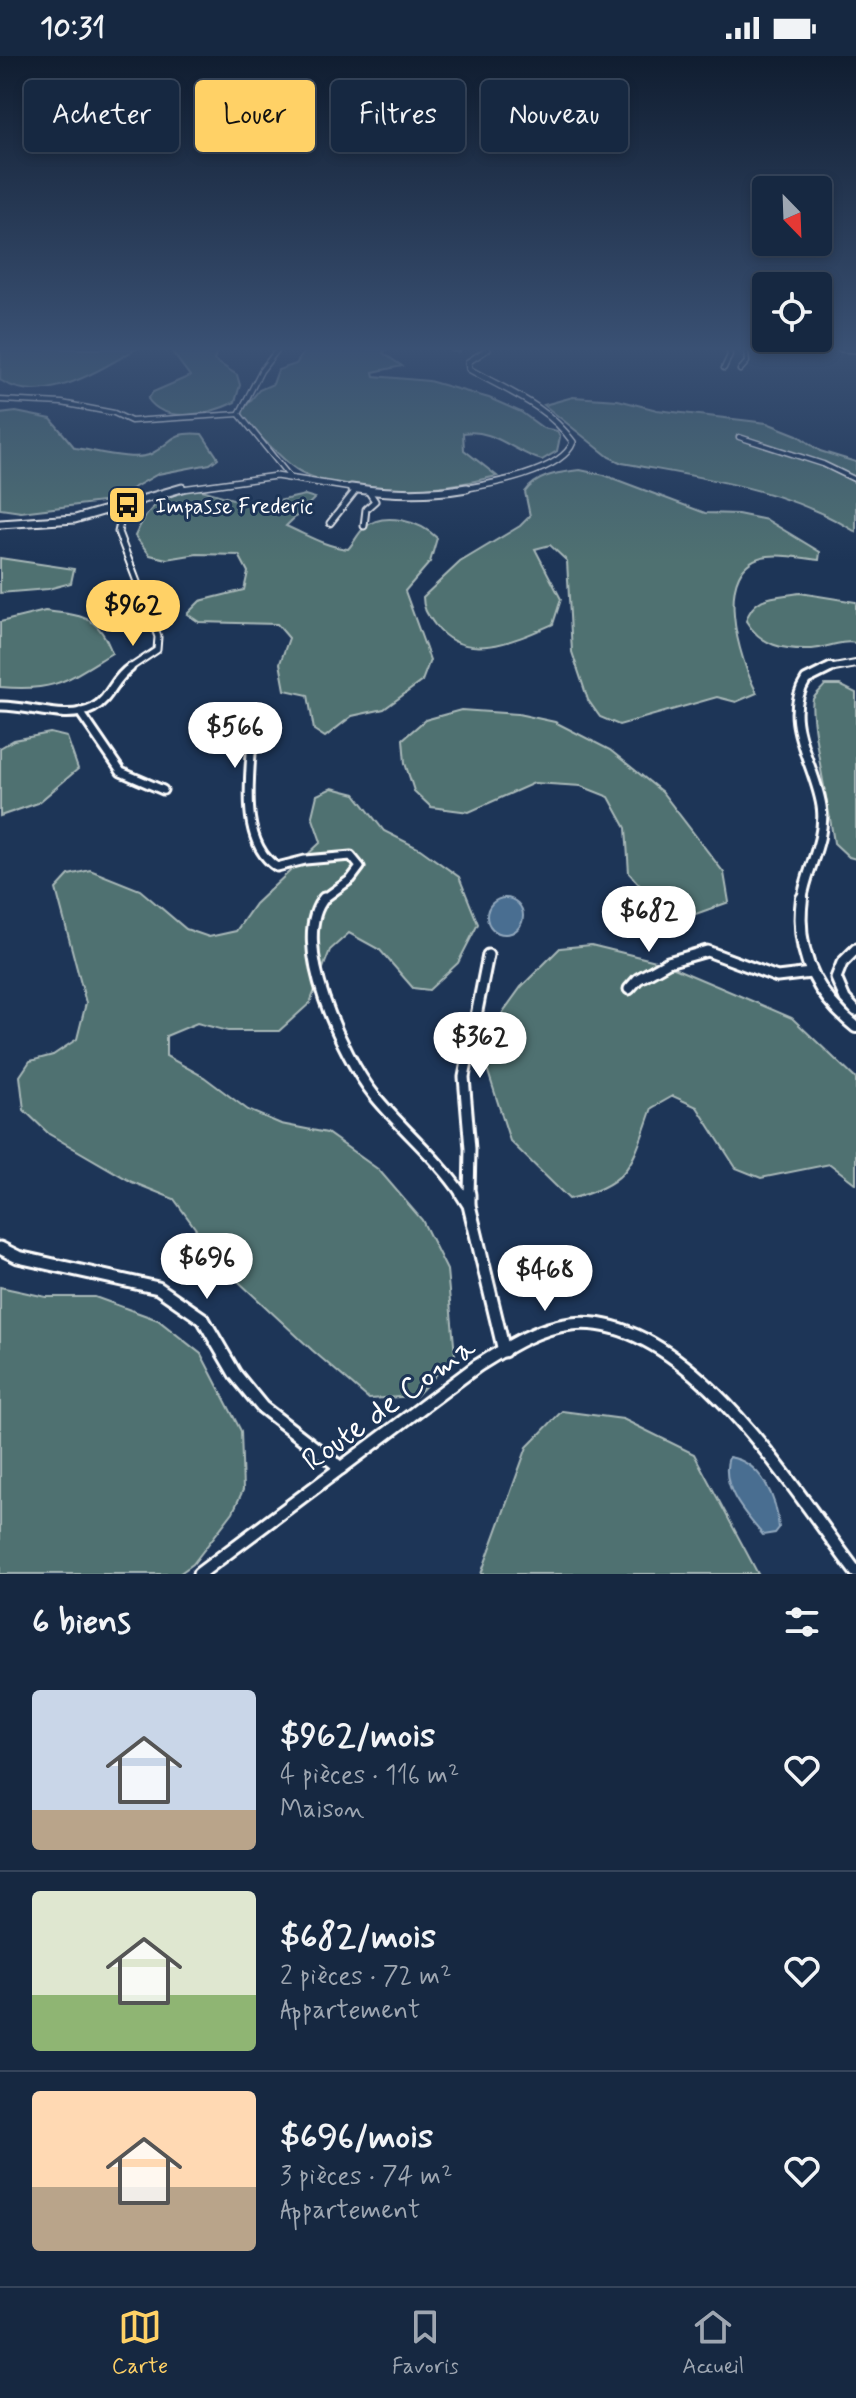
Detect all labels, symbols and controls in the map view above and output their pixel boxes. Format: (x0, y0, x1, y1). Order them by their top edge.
text: 10:31 (40, 9, 105, 48)
chip: Acheter (24, 80, 179, 152)
chip: Louer (195, 80, 315, 152)
chip: Filtres (331, 80, 465, 152)
chip: Nouveau (481, 80, 628, 152)
north arrow (752, 176, 832, 256)
map controls (752, 176, 832, 352)
button: locate (752, 272, 832, 352)
bus stop icon: Impasse Frederic (106, 484, 148, 526)
place label: Impasse Frederic (155, 493, 314, 521)
pin: $962 (86, 580, 180, 648)
text: $962 (104, 589, 162, 623)
pin: $566 (188, 702, 282, 770)
text: $566 (206, 711, 264, 745)
pin: $682 (602, 886, 696, 954)
text: $682 (620, 895, 678, 929)
pin: $362 (433, 1012, 527, 1080)
text: $362 (452, 1021, 508, 1055)
pin: $696 (160, 1233, 254, 1301)
text: $696 (179, 1242, 235, 1276)
pin: $468 (498, 1245, 592, 1313)
text: $468 (516, 1254, 574, 1288)
street label: Route de Coma (294, 1327, 485, 1482)
text: 6 biens (32, 1600, 131, 1645)
icon: filters (780, 1600, 824, 1644)
text: $962/mois (280, 1714, 435, 1759)
icon: home (96, 1722, 192, 1818)
icon: heart (780, 1748, 824, 1792)
text: 4 pièces · 116 m² (280, 1759, 459, 1793)
text: Maison (280, 1793, 364, 1827)
text: $682/mois (280, 1915, 436, 1960)
icon: home (96, 1923, 192, 2019)
icon: heart (780, 1949, 824, 1993)
text: 2 pièces · 72 m² (280, 1960, 451, 1994)
text: Appartement (280, 1994, 420, 2028)
text: $696/mois (280, 2115, 433, 2160)
icon: home (96, 2123, 192, 2219)
icon: heart (780, 2149, 824, 2193)
text: 3 pièces · 74 m² (280, 2160, 452, 2194)
text: Appartement (280, 2194, 420, 2228)
tab: Carte (112, 2305, 168, 2381)
tab: Favoris (392, 2305, 459, 2381)
tab: Accueil (682, 2305, 744, 2381)

